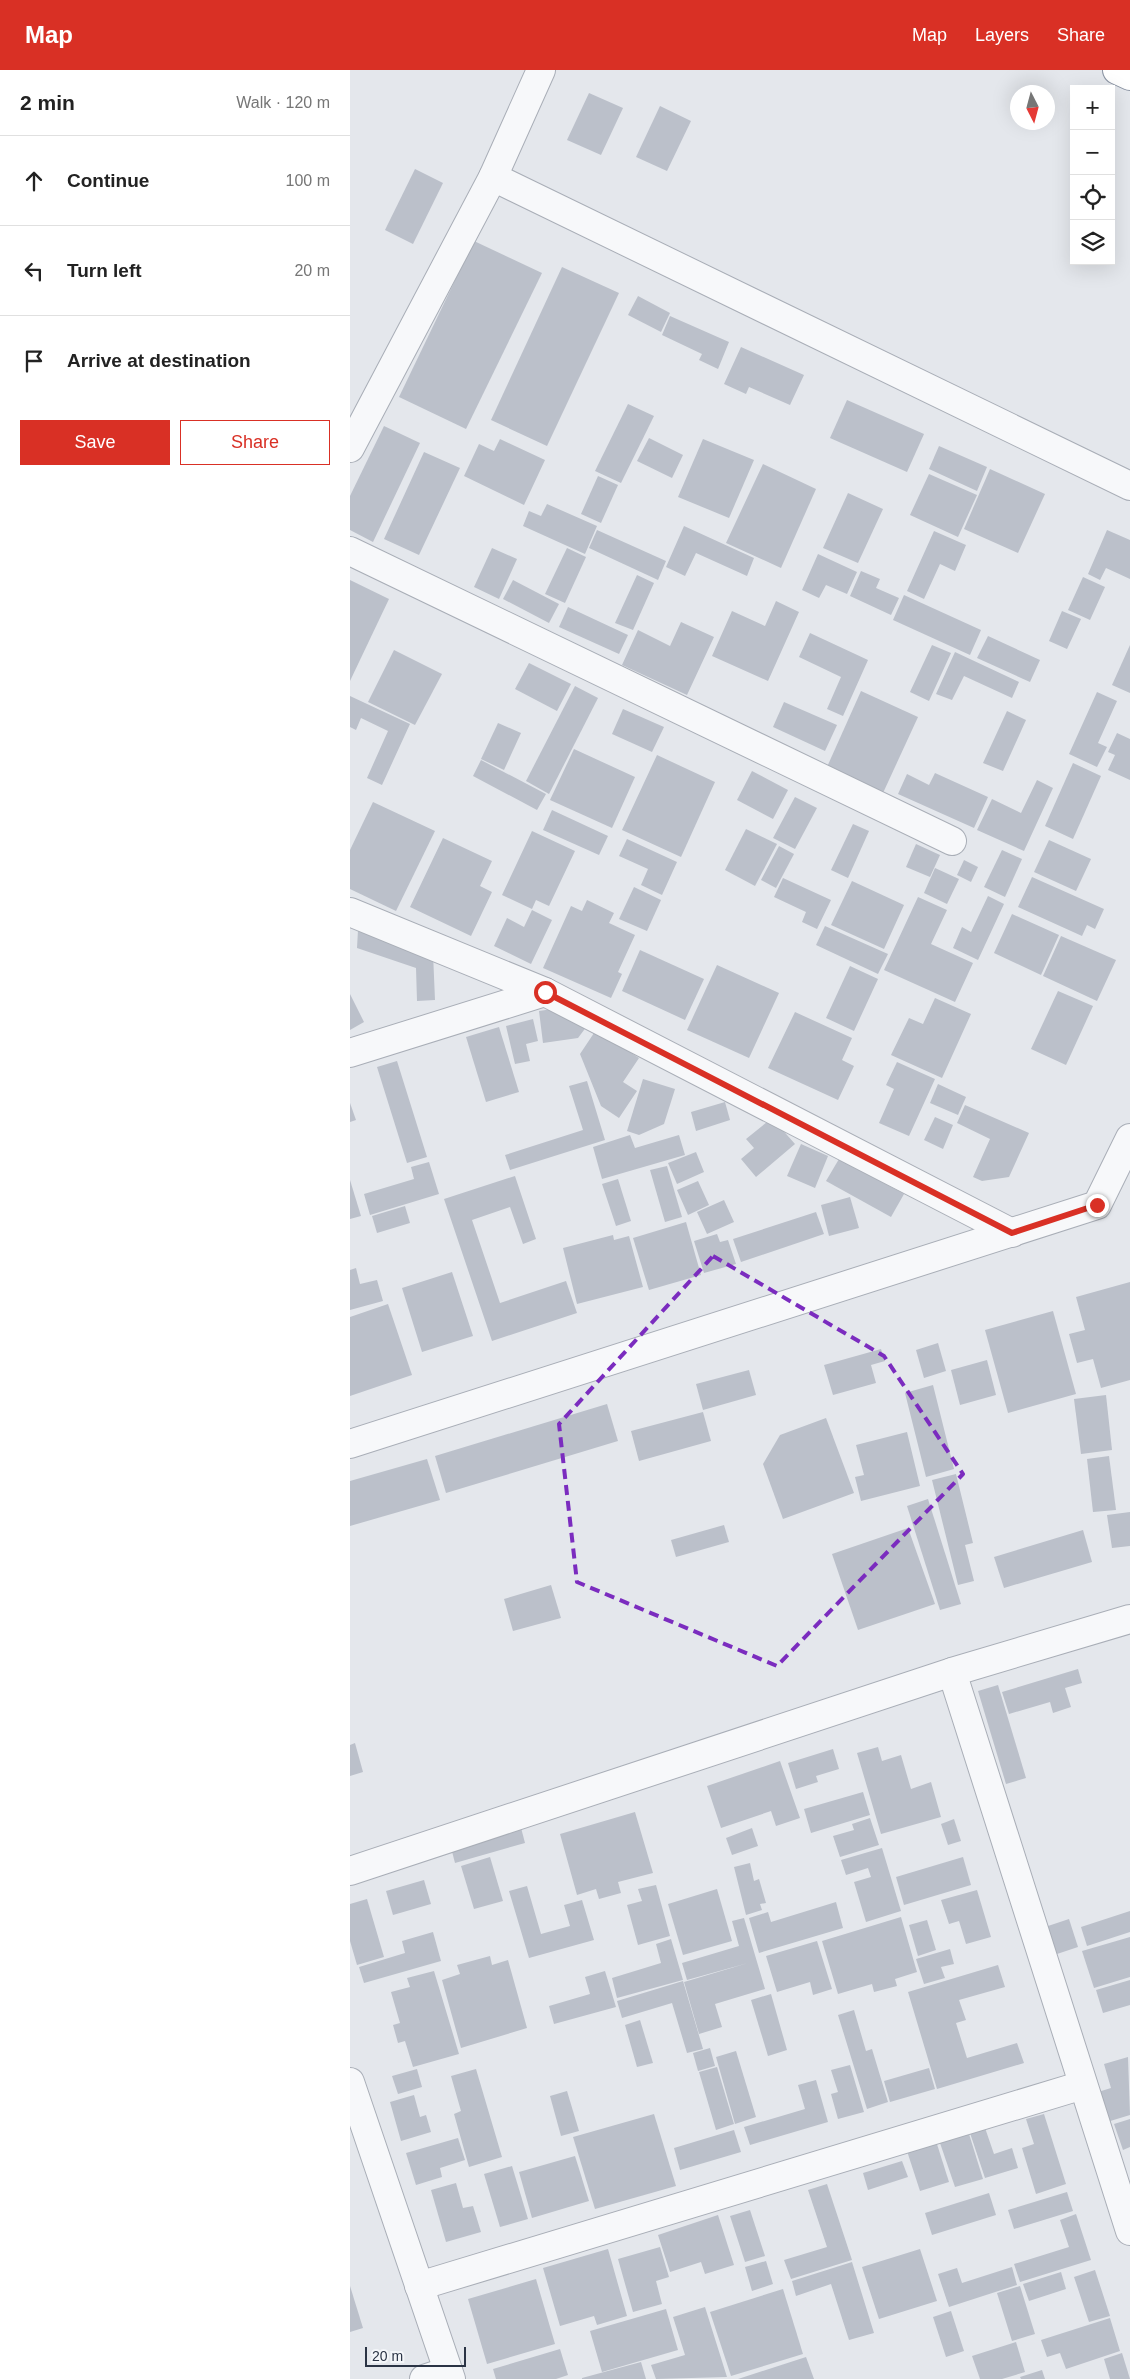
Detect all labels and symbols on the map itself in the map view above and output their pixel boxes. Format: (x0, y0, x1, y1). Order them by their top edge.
north arrow (1010, 85, 1055, 130)
route start (534, 981, 557, 1004)
route end (1086, 1194, 1109, 1217)
scale bar (365, 2344, 466, 2367)

